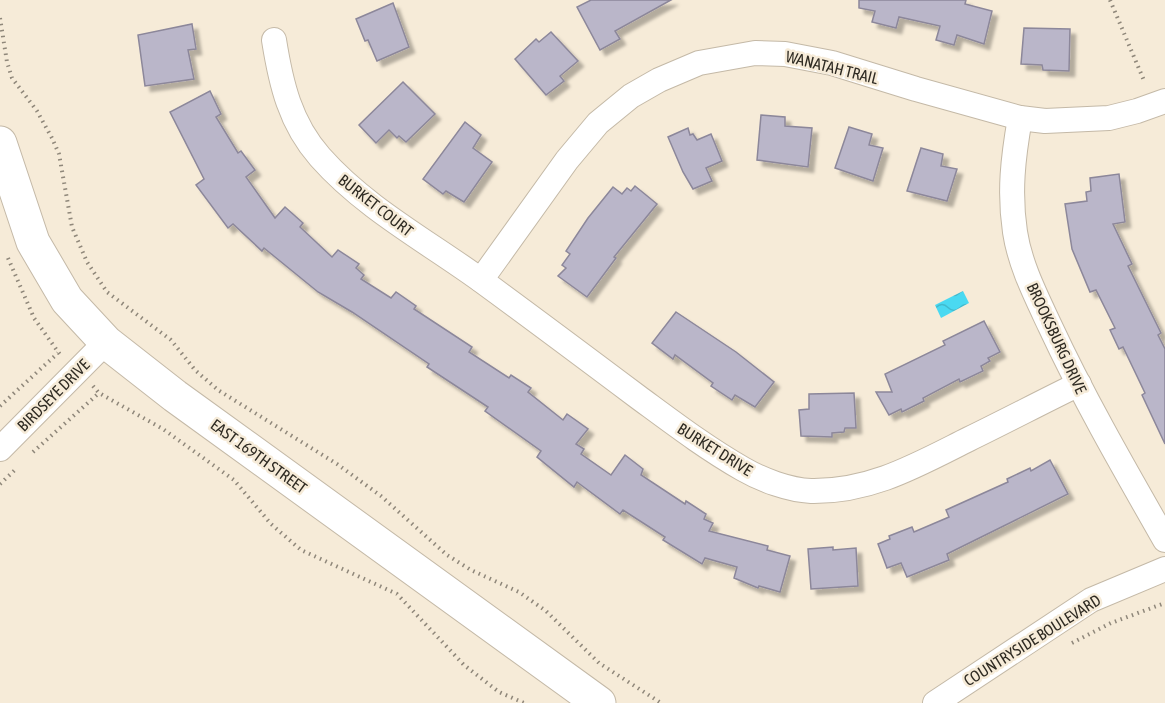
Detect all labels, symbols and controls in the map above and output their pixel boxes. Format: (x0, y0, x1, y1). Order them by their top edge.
street label: WANATAH TRAIL (784, 47, 881, 87)
street label: BURKET COURT (335, 170, 417, 240)
street label: BROOKSBURG DRIVE (1024, 280, 1091, 396)
street label: BIRDSEYE DRIVE (13, 355, 93, 435)
street label: EAST 169TH STREET (208, 415, 310, 497)
street label: BURKET DRIVE (674, 419, 756, 479)
street label: COUNTRYSIDE BOULEVARD (960, 591, 1104, 689)

